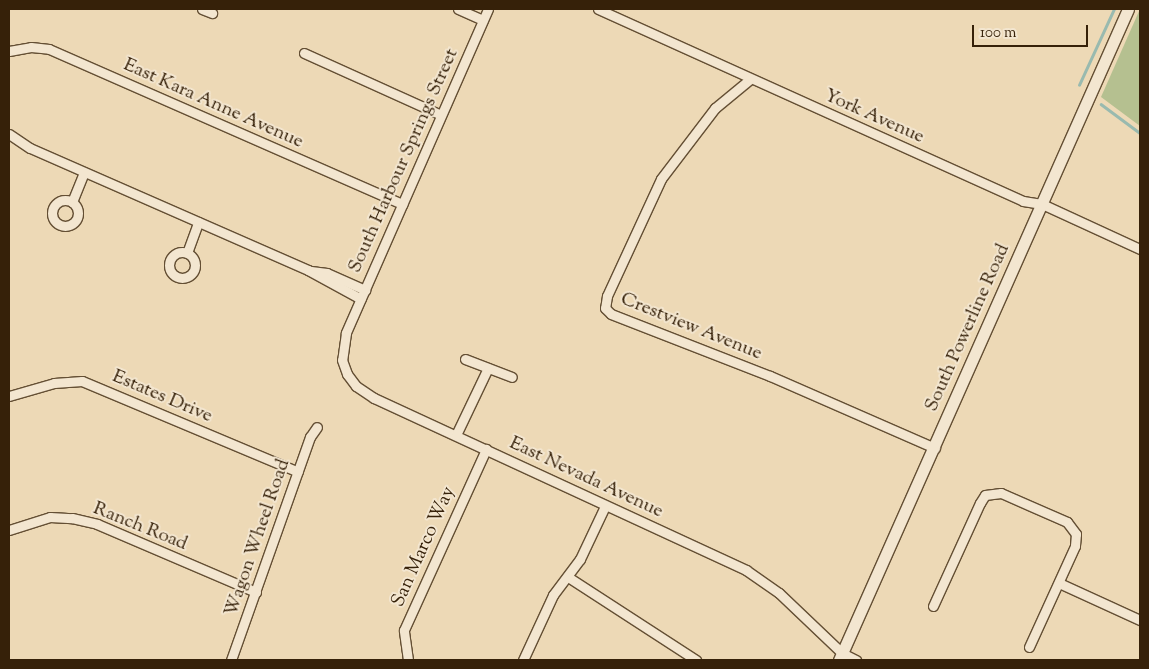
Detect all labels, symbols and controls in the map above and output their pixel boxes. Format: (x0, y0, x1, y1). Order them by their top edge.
scale bar (974, 15, 1090, 47)
text: 100 m (980, 23, 1016, 44)
street label: South Harbour Springs Street (344, 45, 464, 277)
street label: East Kara Anne Avenue (120, 54, 306, 154)
street label: York Avenue (821, 85, 927, 149)
street label: South Powerline Road (921, 241, 1015, 415)
street label: Crestview Avenue (617, 288, 765, 366)
street label: Estates Drive (108, 366, 216, 428)
street label: East Nevada Avenue (505, 432, 667, 524)
street label: Wagon Wheel Road (220, 456, 296, 620)
street label: San Marco Way (387, 483, 461, 611)
street label: Ranch Road (89, 498, 191, 556)

